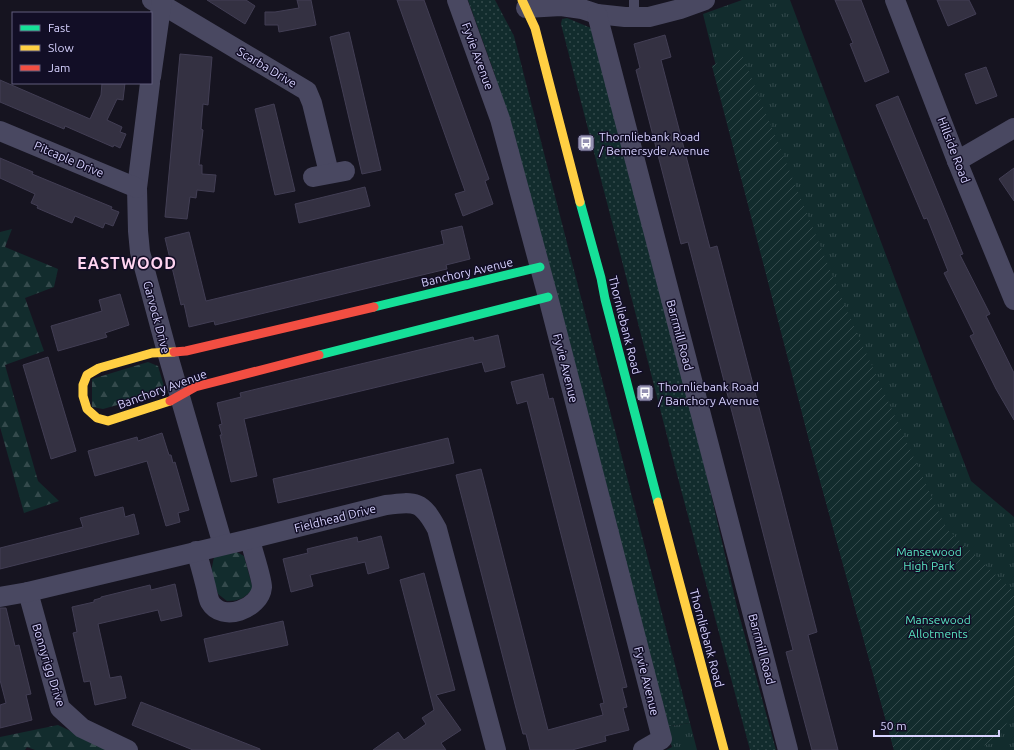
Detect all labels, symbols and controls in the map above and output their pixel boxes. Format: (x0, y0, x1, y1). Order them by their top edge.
legend (12, 12, 152, 84)
street label: Fyvie Avenue (460, 20, 496, 92)
text: Fast (48, 21, 70, 34)
text: Slow (48, 41, 74, 54)
street label: Scarba Drive (235, 44, 299, 90)
text: Jam (48, 61, 70, 74)
street label: Hillside Road (935, 115, 973, 185)
place label: Thornliebank Road / Bemersyde Avenue (598, 130, 710, 157)
bus stop icon: Thornliebank Road / Bemersyde Avenue (576, 133, 596, 153)
street label: Pitcaple Drive (32, 138, 106, 180)
district label: EASTWOOD (77, 254, 177, 272)
street label: Banchory Avenue (420, 255, 514, 289)
street label: Thornliebank Road (606, 274, 644, 376)
street label: Garvock Drive (141, 279, 173, 355)
street label: Barrmill Road (664, 298, 696, 372)
street label: Fyvie Avenue (551, 332, 581, 404)
street label: Banchory Avenue (116, 367, 208, 411)
place label: Thornliebank Road / Banchory Avenue (657, 380, 759, 407)
bus stop icon: Thornliebank Road / Banchory Avenue (635, 383, 655, 403)
street label: Fieldhead Drive (293, 502, 377, 534)
park label: Mansewood High Park (896, 545, 962, 572)
street label: Thornliebank Road (688, 587, 726, 689)
street label: Barrmill Road (746, 612, 778, 686)
park label: Mansewood Allotments (905, 613, 971, 640)
street label: Bonnyrigg Drive (30, 622, 68, 708)
street label: Fyvie Avenue (632, 645, 662, 717)
scale bar (874, 712, 999, 738)
text: 50 m (880, 719, 907, 732)

